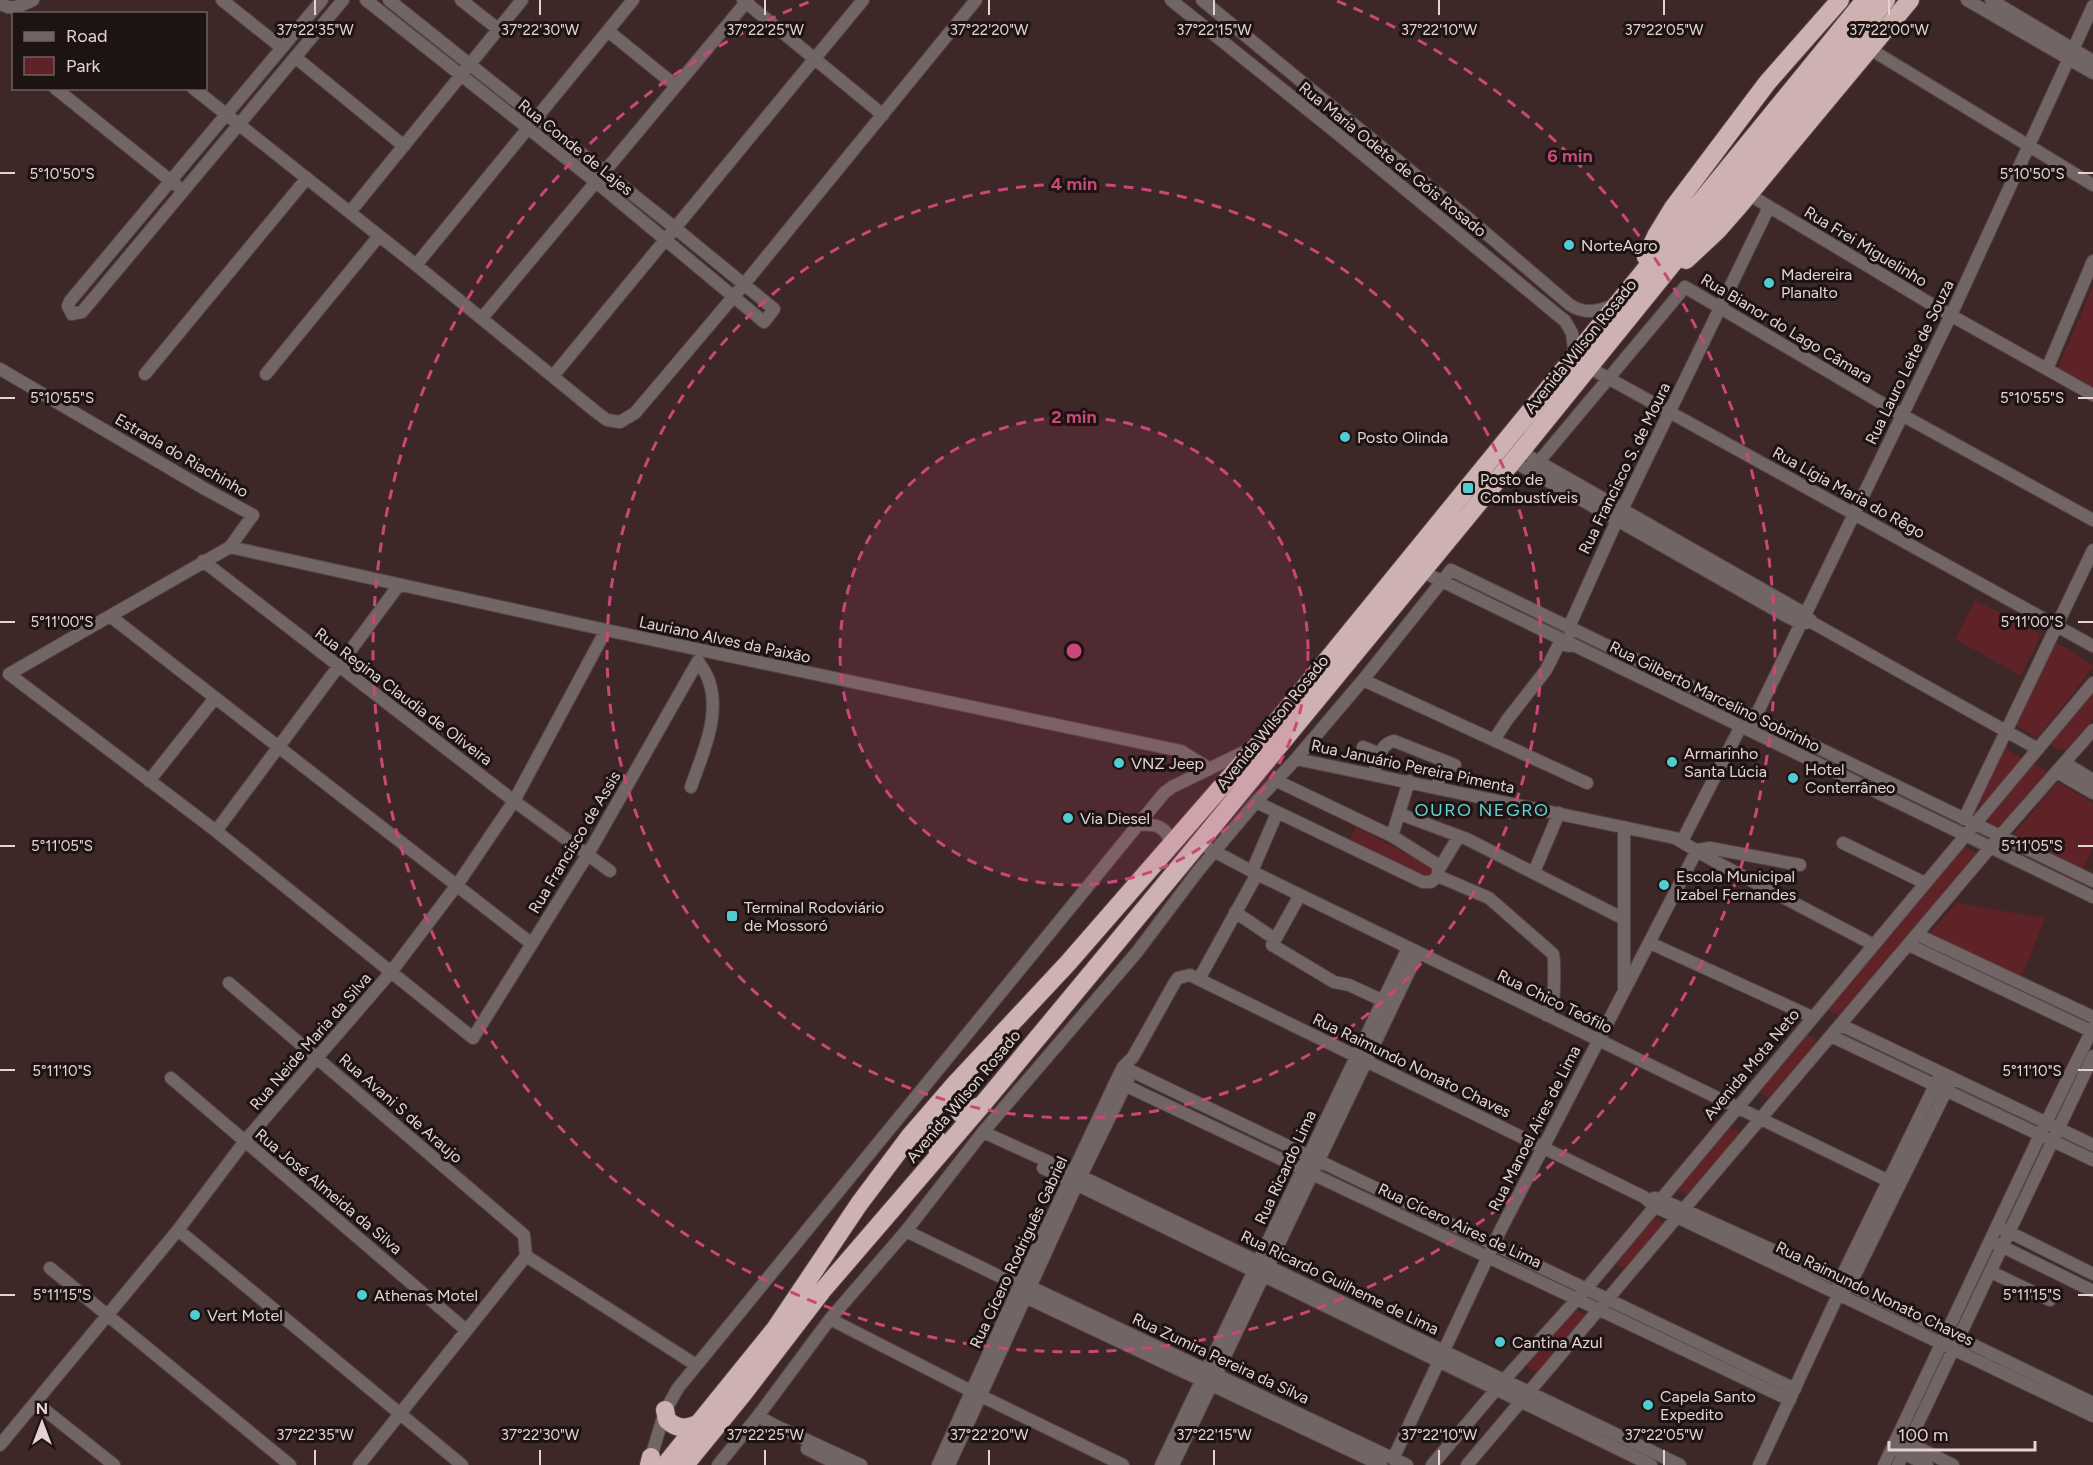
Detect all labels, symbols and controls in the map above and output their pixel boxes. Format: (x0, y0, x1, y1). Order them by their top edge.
legend (12, 12, 207, 90)
text: 37°22'35"W (276, 21, 354, 39)
text: 37°22'30"W (501, 21, 580, 39)
text: 37°22'25"W (726, 21, 804, 39)
text: 37°22'20"W (950, 21, 1029, 39)
text: 37°22'15"W (1176, 21, 1252, 39)
text: 37°22'10"W (1401, 21, 1478, 39)
text: 37°22'05"W (1625, 21, 1704, 39)
text: 37°22'00"W (1849, 21, 1930, 39)
text: Road (66, 25, 107, 47)
text: Park (66, 55, 101, 77)
street label: Rua Maria Odete de Góis Rosado (1295, 78, 1490, 241)
street label: Rua Conde de Lajes (515, 95, 637, 199)
text: 6 min (1547, 145, 1593, 167)
text: 5°10'50"S (29, 165, 95, 183)
text: 5°10'50"S (1999, 165, 2065, 183)
text: 4 min (1051, 173, 1097, 195)
street label: Rua Frei Miguelinho (1801, 202, 1931, 291)
place label: NorteAgro (1581, 236, 1658, 255)
marker: NorteAgro (1562, 238, 1576, 252)
place label: Madereira Planalto (1781, 265, 1852, 302)
street label: Rua Bianor do Lago Câmara (1697, 270, 1876, 387)
street label: Avenida Wilson Rosado (1520, 275, 1640, 417)
marker: Madereira Planalto (1762, 276, 1776, 290)
street label: Rua Lauro Leite de Souza (1861, 277, 1958, 448)
street label: Rua Francisco S. de Moura (1575, 379, 1674, 557)
text: 5°10'55"S (30, 389, 94, 407)
text: 5°10'55"S (2000, 389, 2064, 407)
text: 2 min (1051, 406, 1097, 428)
street label: Estrada do Riachinho (112, 409, 252, 501)
place label: Posto Olinda (1357, 428, 1448, 447)
marker: Posto Olinda (1338, 430, 1352, 444)
street label: Rua Lígia Maria do Rêgo (1769, 443, 1928, 542)
place label: Posto de Combustíveis (1480, 470, 1578, 507)
marker: Posto de Combustíveis (1461, 481, 1475, 495)
street label: Lauriano Alves da Paixão (637, 612, 812, 667)
text: 5°11'00"S (31, 613, 93, 631)
text: 5°11'00"S (2001, 613, 2063, 631)
street label: Rua Regina Claudia de Oliveira (311, 623, 496, 769)
street label: Rua Gilberto Marcelino Sobrinho (1606, 637, 1823, 756)
centre of rings (1064, 641, 1084, 661)
street label: Avenida Wilson Rosado (1212, 651, 1332, 793)
street label: Rua Januário Pereira Pimenta (1309, 736, 1516, 797)
place label: Armarinho Santa Lúcia (1684, 744, 1767, 781)
place label: VNZ Jeep (1131, 754, 1204, 773)
marker: Armarinho Santa Lúcia (1665, 755, 1679, 769)
marker: VNZ Jeep (1112, 756, 1126, 770)
place label: Hotel Conterrâneo (1805, 760, 1895, 797)
street label: Rua Francisco de Assis (524, 768, 624, 917)
marker: Hotel Conterrâneo (1786, 771, 1800, 785)
district label: OURO NEGRO (1415, 799, 1549, 821)
place label: Via Diesel (1080, 809, 1150, 828)
marker: Via Diesel (1061, 811, 1075, 825)
text: 5°11'05"S (31, 837, 93, 855)
text: 5°11'05"S (2001, 837, 2063, 855)
place label: Escola Municipal Izabel Fernandes (1676, 867, 1796, 904)
marker: Escola Municipal Izabel Fernandes (1657, 878, 1671, 892)
place label: Terminal Rodoviário de Mossoró (744, 898, 884, 935)
marker: Terminal Rodoviário de Mossoró (725, 909, 739, 923)
street label: Rua Chico Teófilo (1494, 965, 1615, 1037)
street label: Rua Neide Maria da Silva (246, 969, 375, 1114)
street label: Avenida Mota Neto (1699, 1005, 1803, 1124)
street label: Rua Raimundo Nonato Chaves (1310, 1009, 1514, 1122)
street label: Avenida Wilson Rosado (902, 1026, 1024, 1167)
street label: Rua Manoel Aires de Lima (1484, 1042, 1584, 1214)
street label: Rua Avani S de Araujo (335, 1050, 466, 1167)
text: 5°11'10"S (32, 1062, 92, 1080)
text: 5°11'10"S (2002, 1062, 2062, 1080)
street label: Rua Ricardo Lima (1251, 1107, 1320, 1227)
street label: Rua José Almeida da Silva (252, 1124, 406, 1258)
street label: Rua Cícero Rodriguês Gabriel (966, 1153, 1071, 1351)
street label: Rua Cícero Aires de Lima (1375, 1179, 1545, 1272)
street label: Rua Ricardo Guilheme de Lima (1238, 1226, 1442, 1339)
street label: Rua Raimundo Nonato Chaves (1773, 1237, 1977, 1350)
text: 5°11'15"S (33, 1286, 91, 1304)
place label: Athenas Motel (374, 1286, 478, 1305)
text: 5°11'15"S (2003, 1286, 2061, 1304)
marker: Athenas Motel (355, 1288, 369, 1302)
place label: Vert Motel (207, 1306, 283, 1325)
marker: Vert Motel (188, 1308, 202, 1322)
street label: Rua Zumira Pereira da Silva (1129, 1309, 1312, 1408)
place label: Cantina Azul (1512, 1333, 1603, 1352)
marker: Cantina Azul (1493, 1335, 1507, 1349)
place label: Capela Santo Expedito (1660, 1387, 1756, 1424)
north arrow (12, 1393, 72, 1453)
marker: Capela Santo Expedito (1641, 1398, 1655, 1412)
text: N (36, 1399, 48, 1418)
scale bar (1889, 1414, 2034, 1452)
text: 100 m (1898, 1424, 1948, 1446)
text: 37°22'35"W (276, 1426, 354, 1444)
text: 37°22'30"W (501, 1426, 580, 1444)
text: 37°22'25"W (726, 1426, 804, 1444)
text: 37°22'20"W (950, 1426, 1029, 1444)
text: 37°22'15"W (1176, 1426, 1252, 1444)
text: 37°22'10"W (1401, 1426, 1478, 1444)
text: 37°22'05"W (1625, 1426, 1704, 1444)

